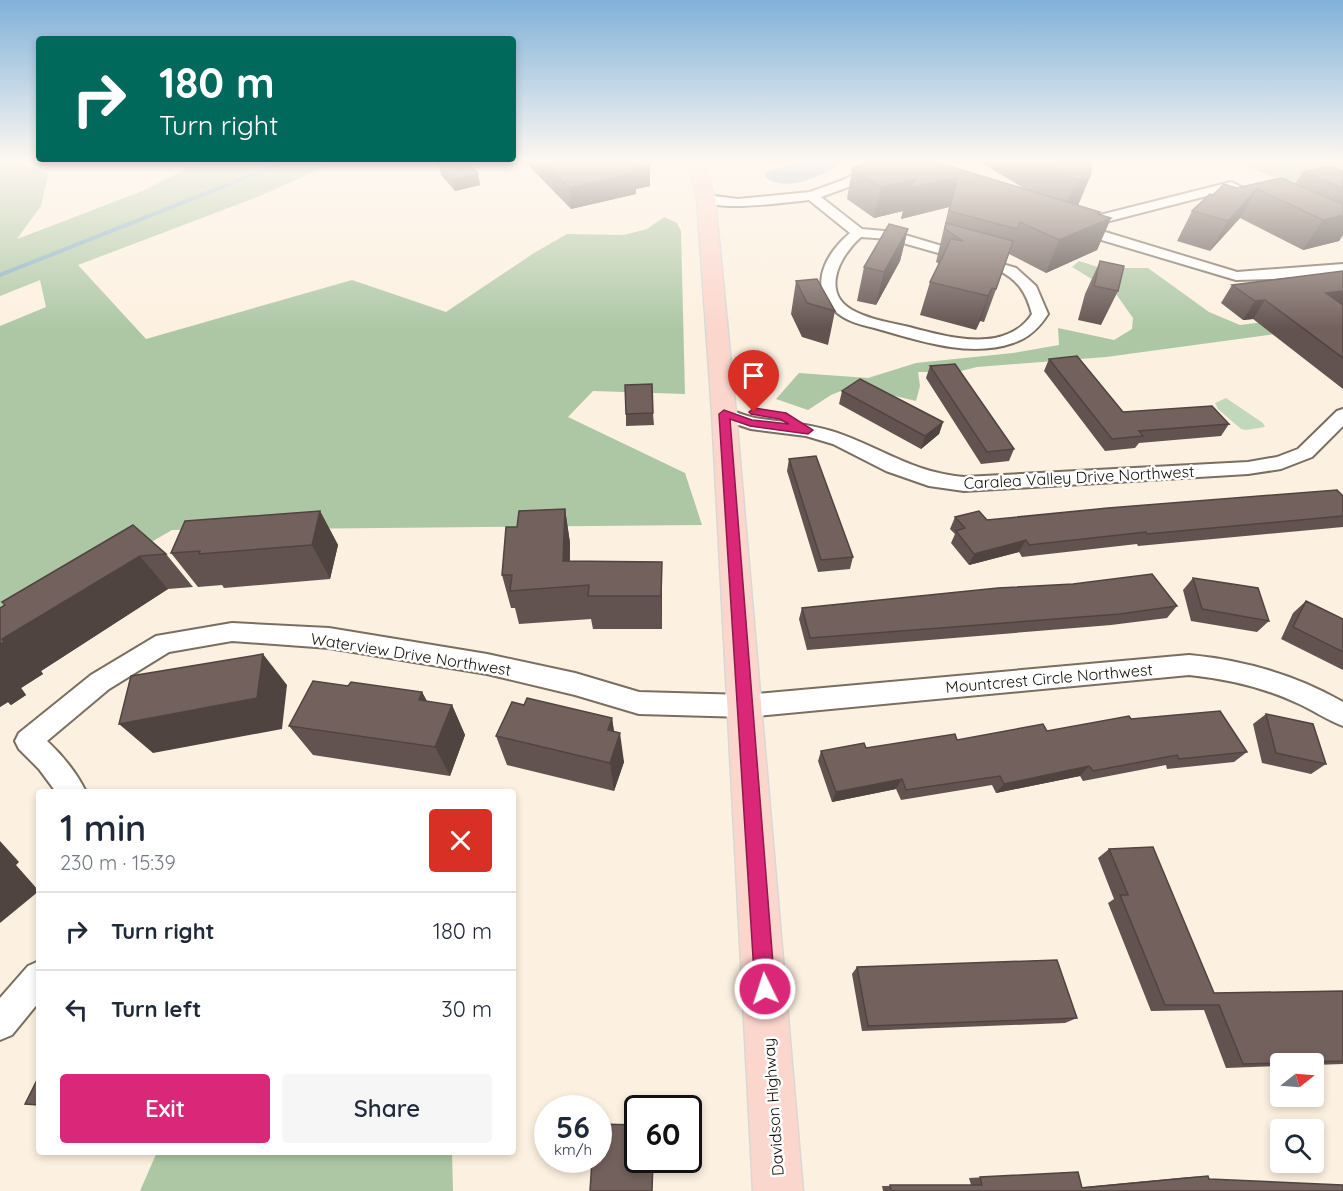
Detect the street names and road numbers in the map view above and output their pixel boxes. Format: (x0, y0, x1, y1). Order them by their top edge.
street label: Caralea Valley Drive Northwest (963, 461, 1195, 493)
street label: Waterview Drive Northwest (309, 628, 513, 680)
street label: Mountcrest Circle Northwest (945, 659, 1153, 697)
street label: Davidson Highway (758, 1037, 788, 1177)

